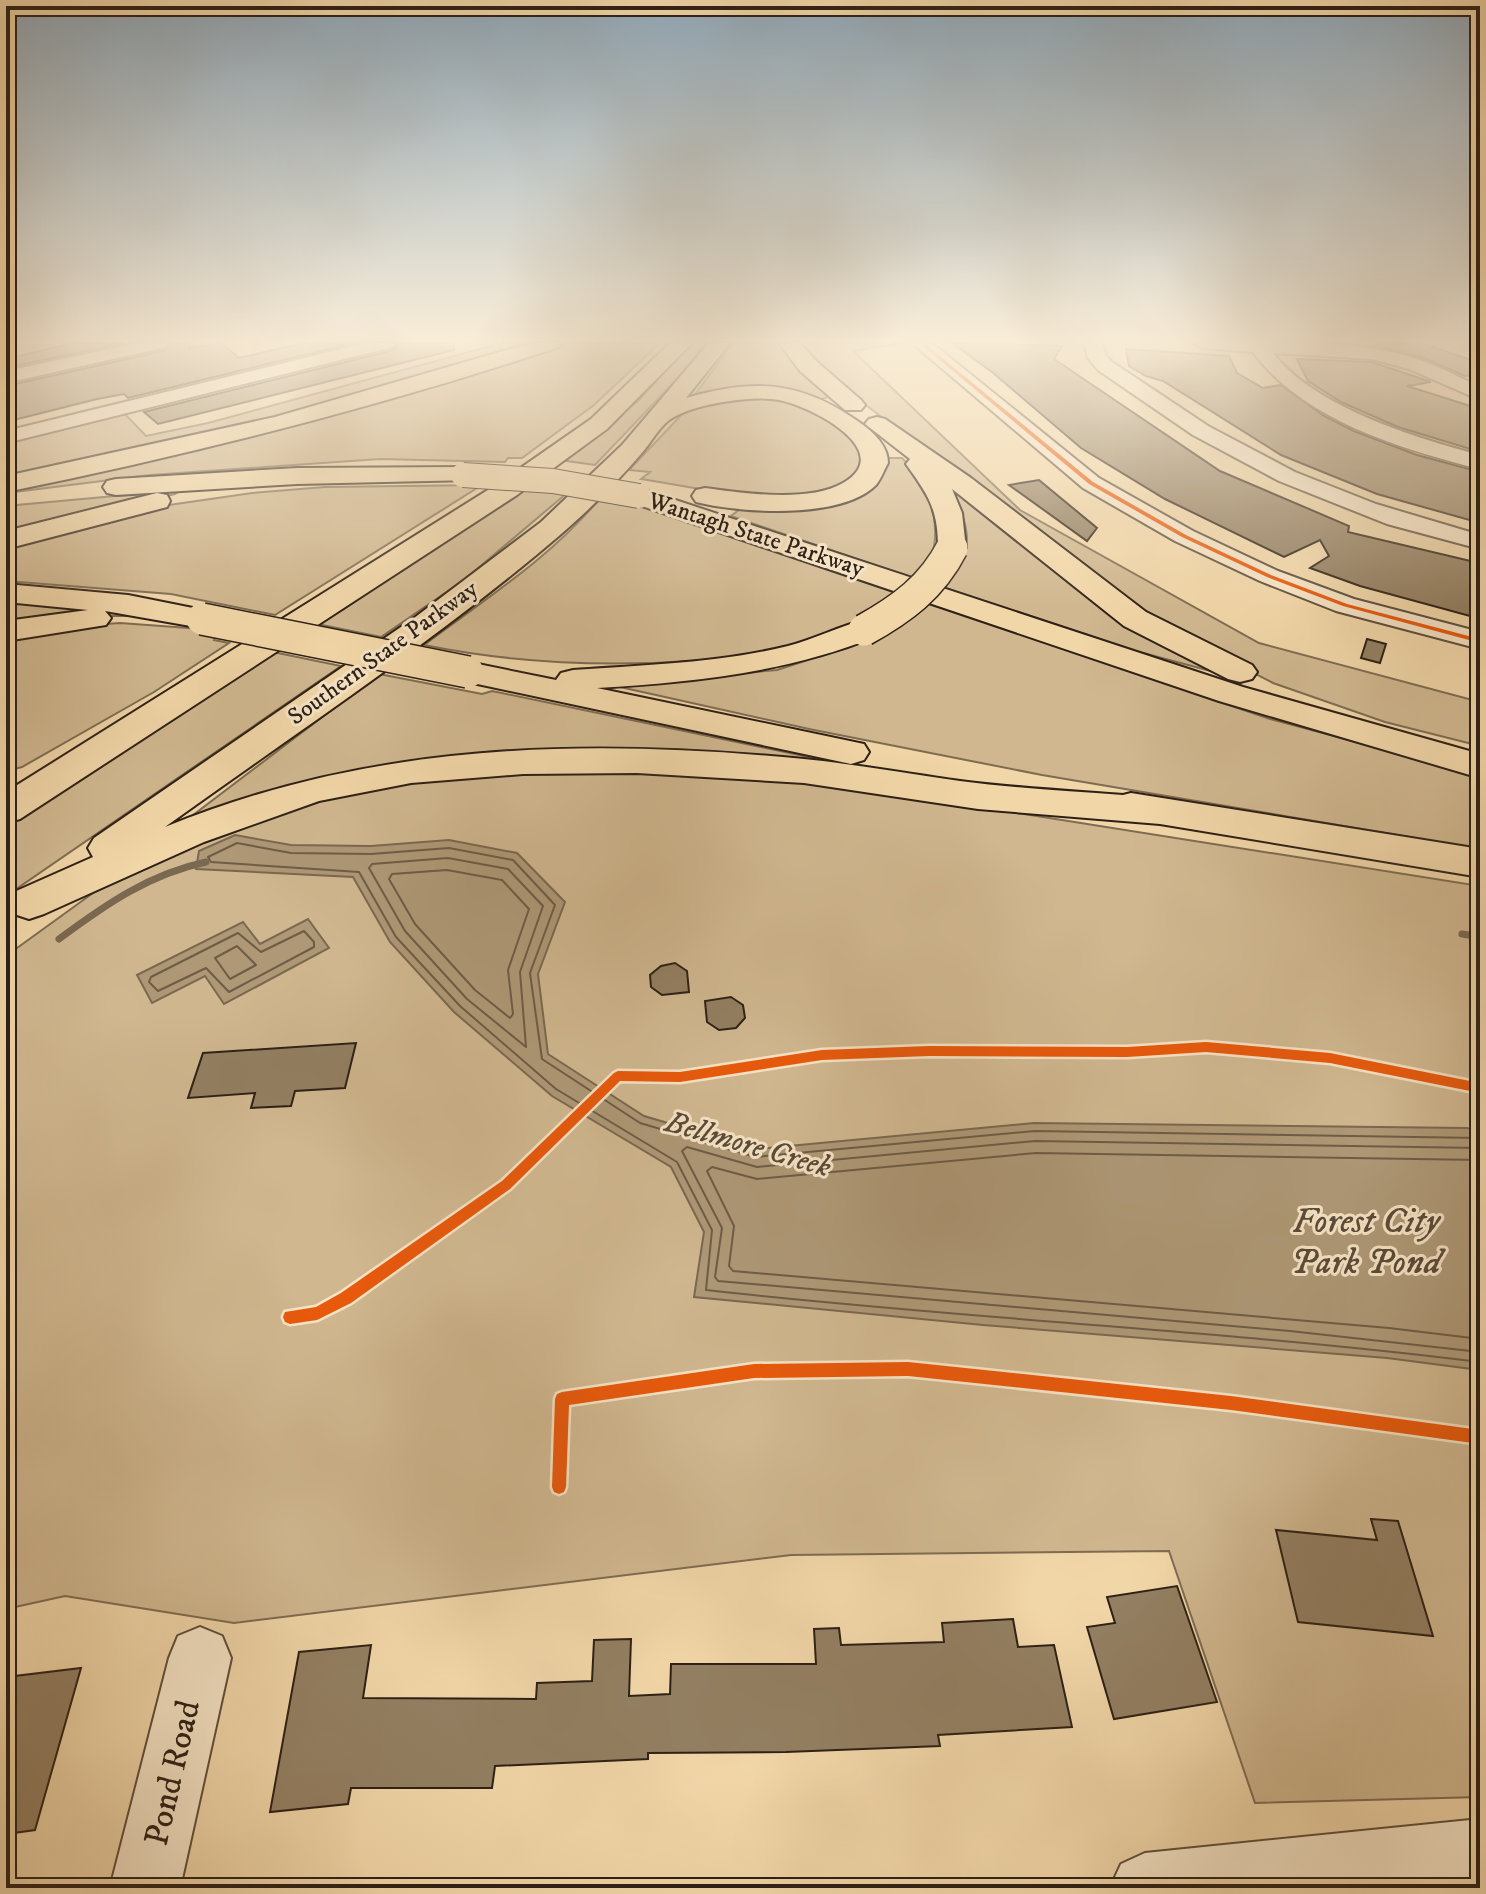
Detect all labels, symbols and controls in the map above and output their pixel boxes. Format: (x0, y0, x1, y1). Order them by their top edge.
street label: Wantagh State Parkway (643, 486, 868, 584)
street label: Southern State Parkway (282, 574, 484, 732)
water label: Bellmore Creek (660, 1103, 835, 1186)
water label: Forest City Park Pond (1291, 1199, 1446, 1285)
street label: Pond Road (136, 1696, 210, 1850)

